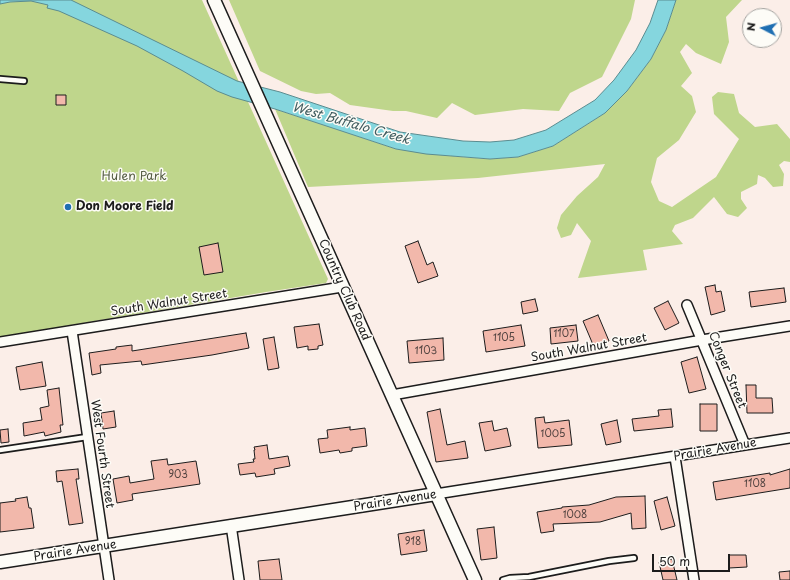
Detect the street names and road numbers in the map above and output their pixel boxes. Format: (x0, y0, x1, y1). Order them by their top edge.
street label: Country Club Road (315, 237, 373, 343)
street label: South Walnut Street (110, 287, 228, 319)
street label: Conger Street (705, 330, 749, 410)
street label: South Walnut Street (530, 331, 648, 365)
street label: West Fourth Street (87, 399, 117, 509)
street label: Prairie Avenue (672, 436, 758, 464)
street label: Prairie Avenue (352, 487, 438, 515)
street label: Prairie Avenue (32, 537, 118, 565)

